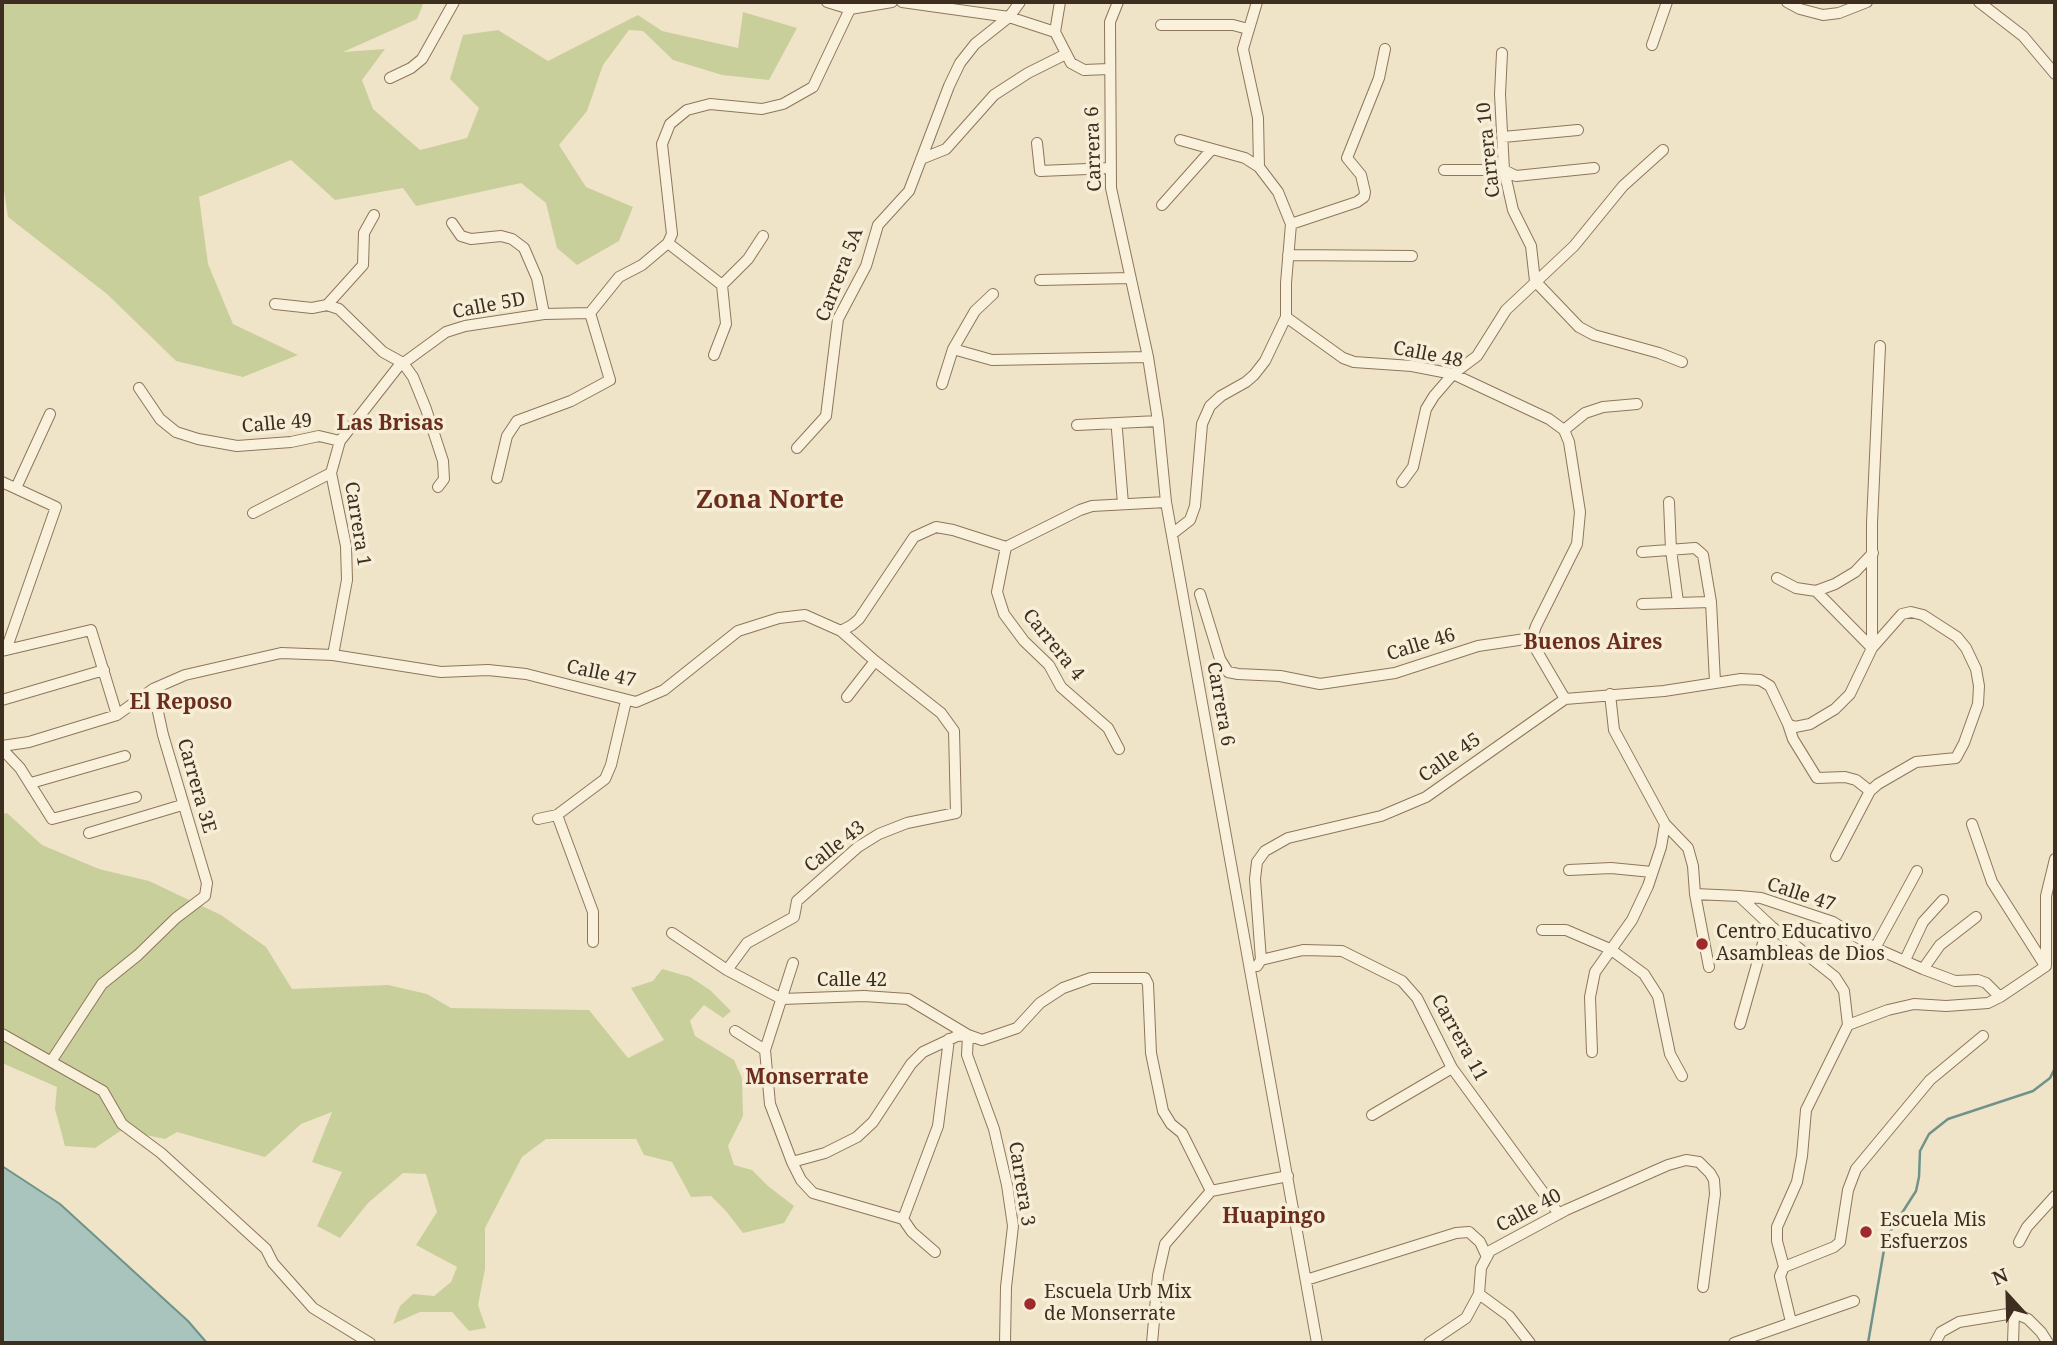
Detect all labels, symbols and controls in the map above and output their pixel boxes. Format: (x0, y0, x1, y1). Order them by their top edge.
street label: Carrera 10 (1473, 101, 1505, 199)
street label: Carrera 6 (1081, 106, 1107, 192)
street label: Carrera 5A (812, 225, 868, 325)
street label: Calle 5D (451, 288, 527, 324)
street label: Calle 48 (1391, 337, 1465, 373)
street label: Calle 49 (241, 410, 313, 438)
district label: Las Brisas (336, 411, 444, 437)
street label: Carrera 1 (339, 480, 375, 568)
district label: Zona Norte (696, 485, 844, 517)
street label: Carrera 4 (1017, 605, 1089, 685)
street label: Calle 46 (1384, 624, 1458, 666)
district label: Buenos Aires (1524, 630, 1662, 656)
street label: Calle 47 (564, 656, 638, 692)
street label: Carrera 6 (1201, 660, 1239, 748)
district label: El Reposo (130, 690, 232, 716)
street label: Calle 45 (1415, 728, 1485, 788)
street label: Carrera 3E (172, 736, 220, 836)
street label: Calle 43 (800, 816, 870, 878)
street label: Calle 47 (1764, 873, 1838, 917)
place label: Centro Educativo Asambleas de Dios (1716, 922, 1885, 966)
marker: Centro Educativo Asambleas de Dios (1694, 936, 1710, 952)
street label: Calle 42 (817, 970, 887, 992)
street label: Carrera 11 (1426, 991, 1492, 1085)
district label: Monserrate (745, 1065, 869, 1091)
street label: Carrera 3 (1003, 1140, 1039, 1228)
street label: Calle 40 (1493, 1184, 1565, 1238)
district label: Huapingo (1222, 1204, 1326, 1230)
place label: Escuela Mis Esfuerzos (1880, 1210, 1986, 1254)
marker: Escuela Mis Esfuerzos (1858, 1224, 1874, 1240)
north arrow (1973, 1261, 2043, 1331)
text: N (1988, 1262, 2012, 1291)
place label: Escuela Urb Mix de Monserrate (1044, 1282, 1192, 1326)
marker: Escuela Urb Mix de Monserrate (1022, 1296, 1038, 1312)

